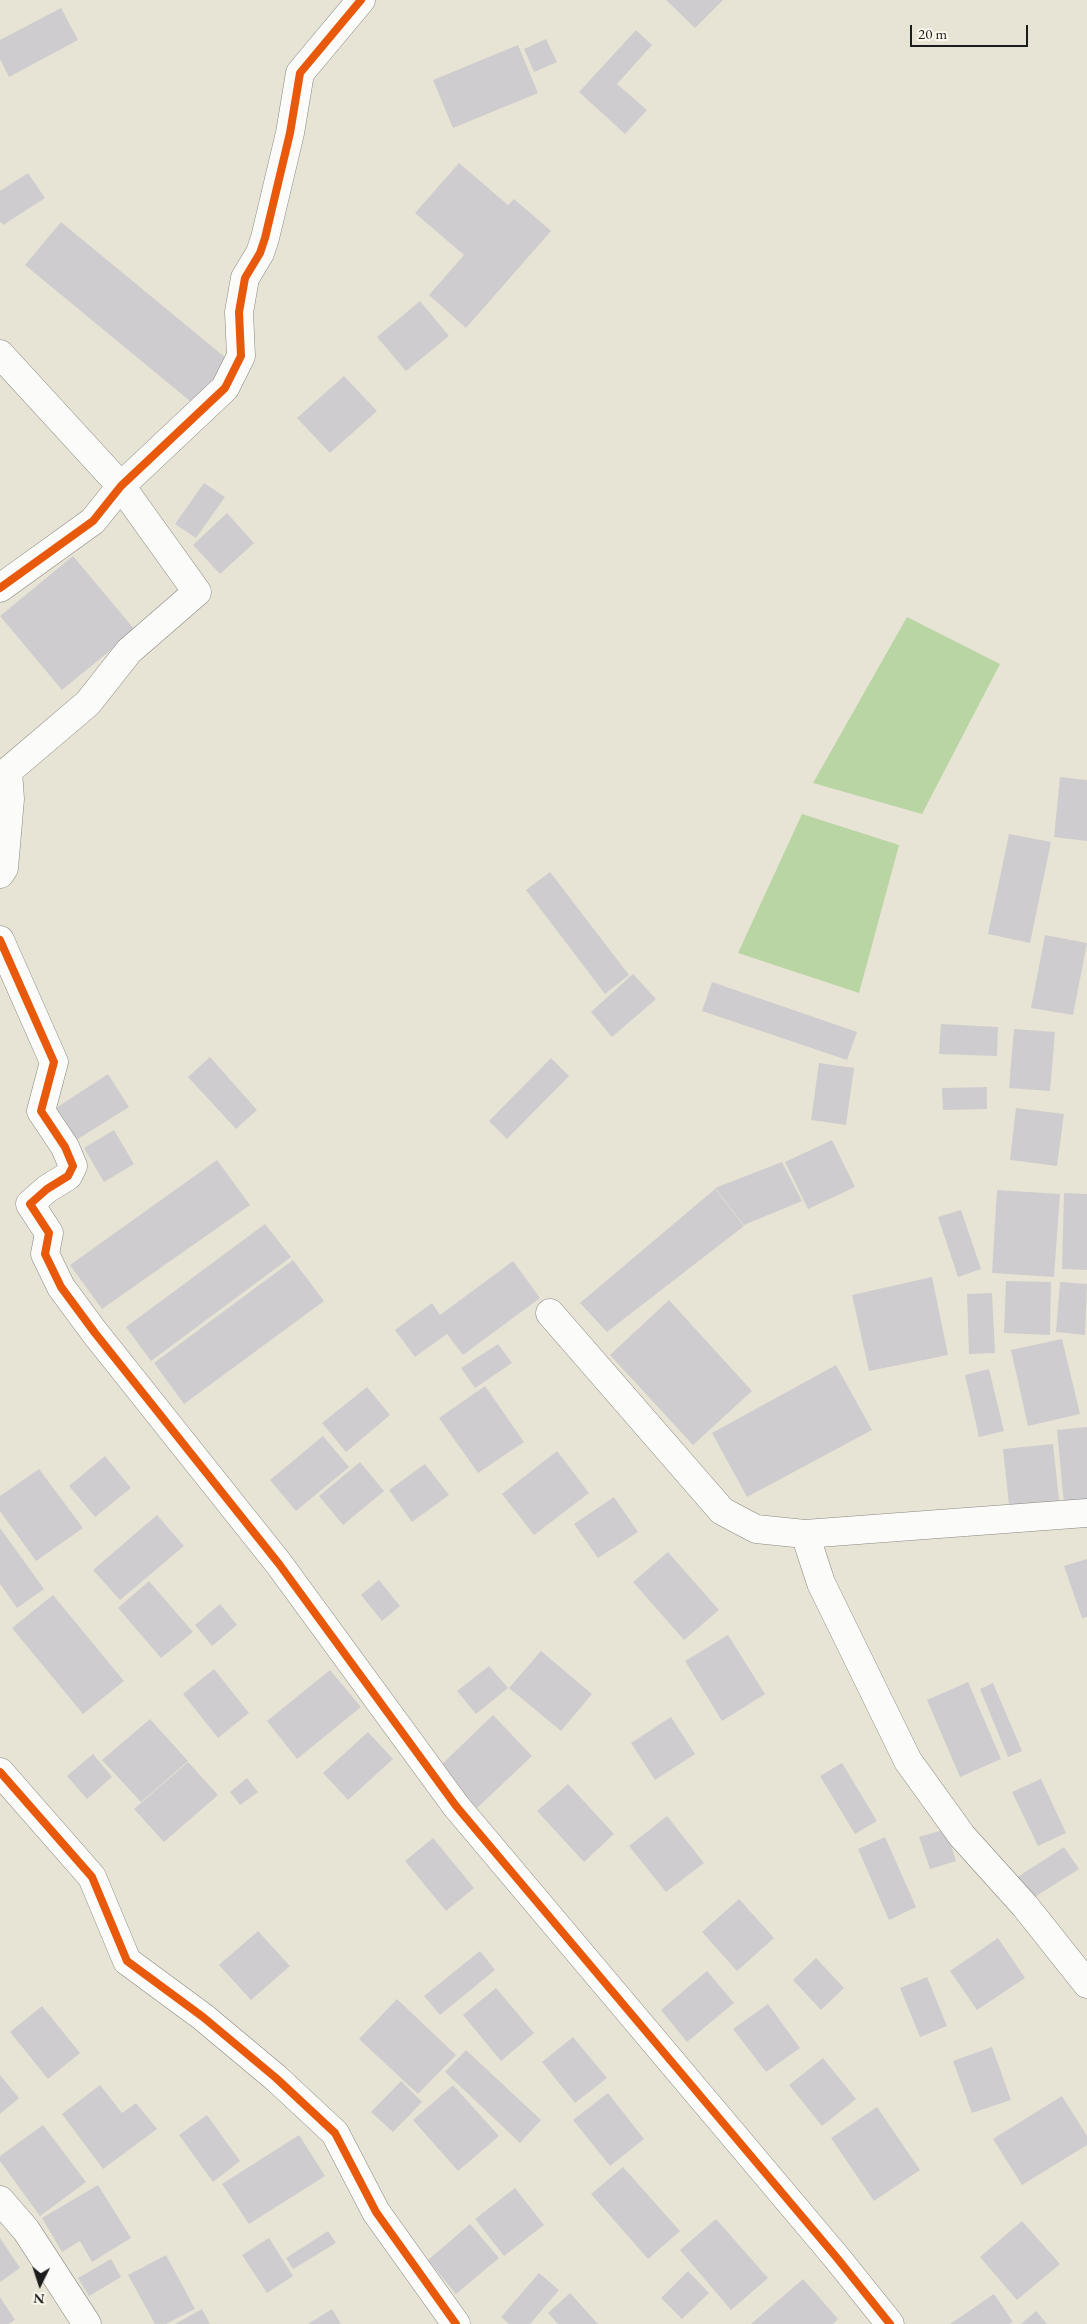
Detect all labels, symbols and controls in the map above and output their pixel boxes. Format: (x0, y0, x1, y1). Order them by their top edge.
scale bar (912, 15, 1030, 47)
text: 20 m (918, 24, 947, 43)
north arrow (15, 2259, 65, 2309)
text: N (33, 2290, 45, 2308)

